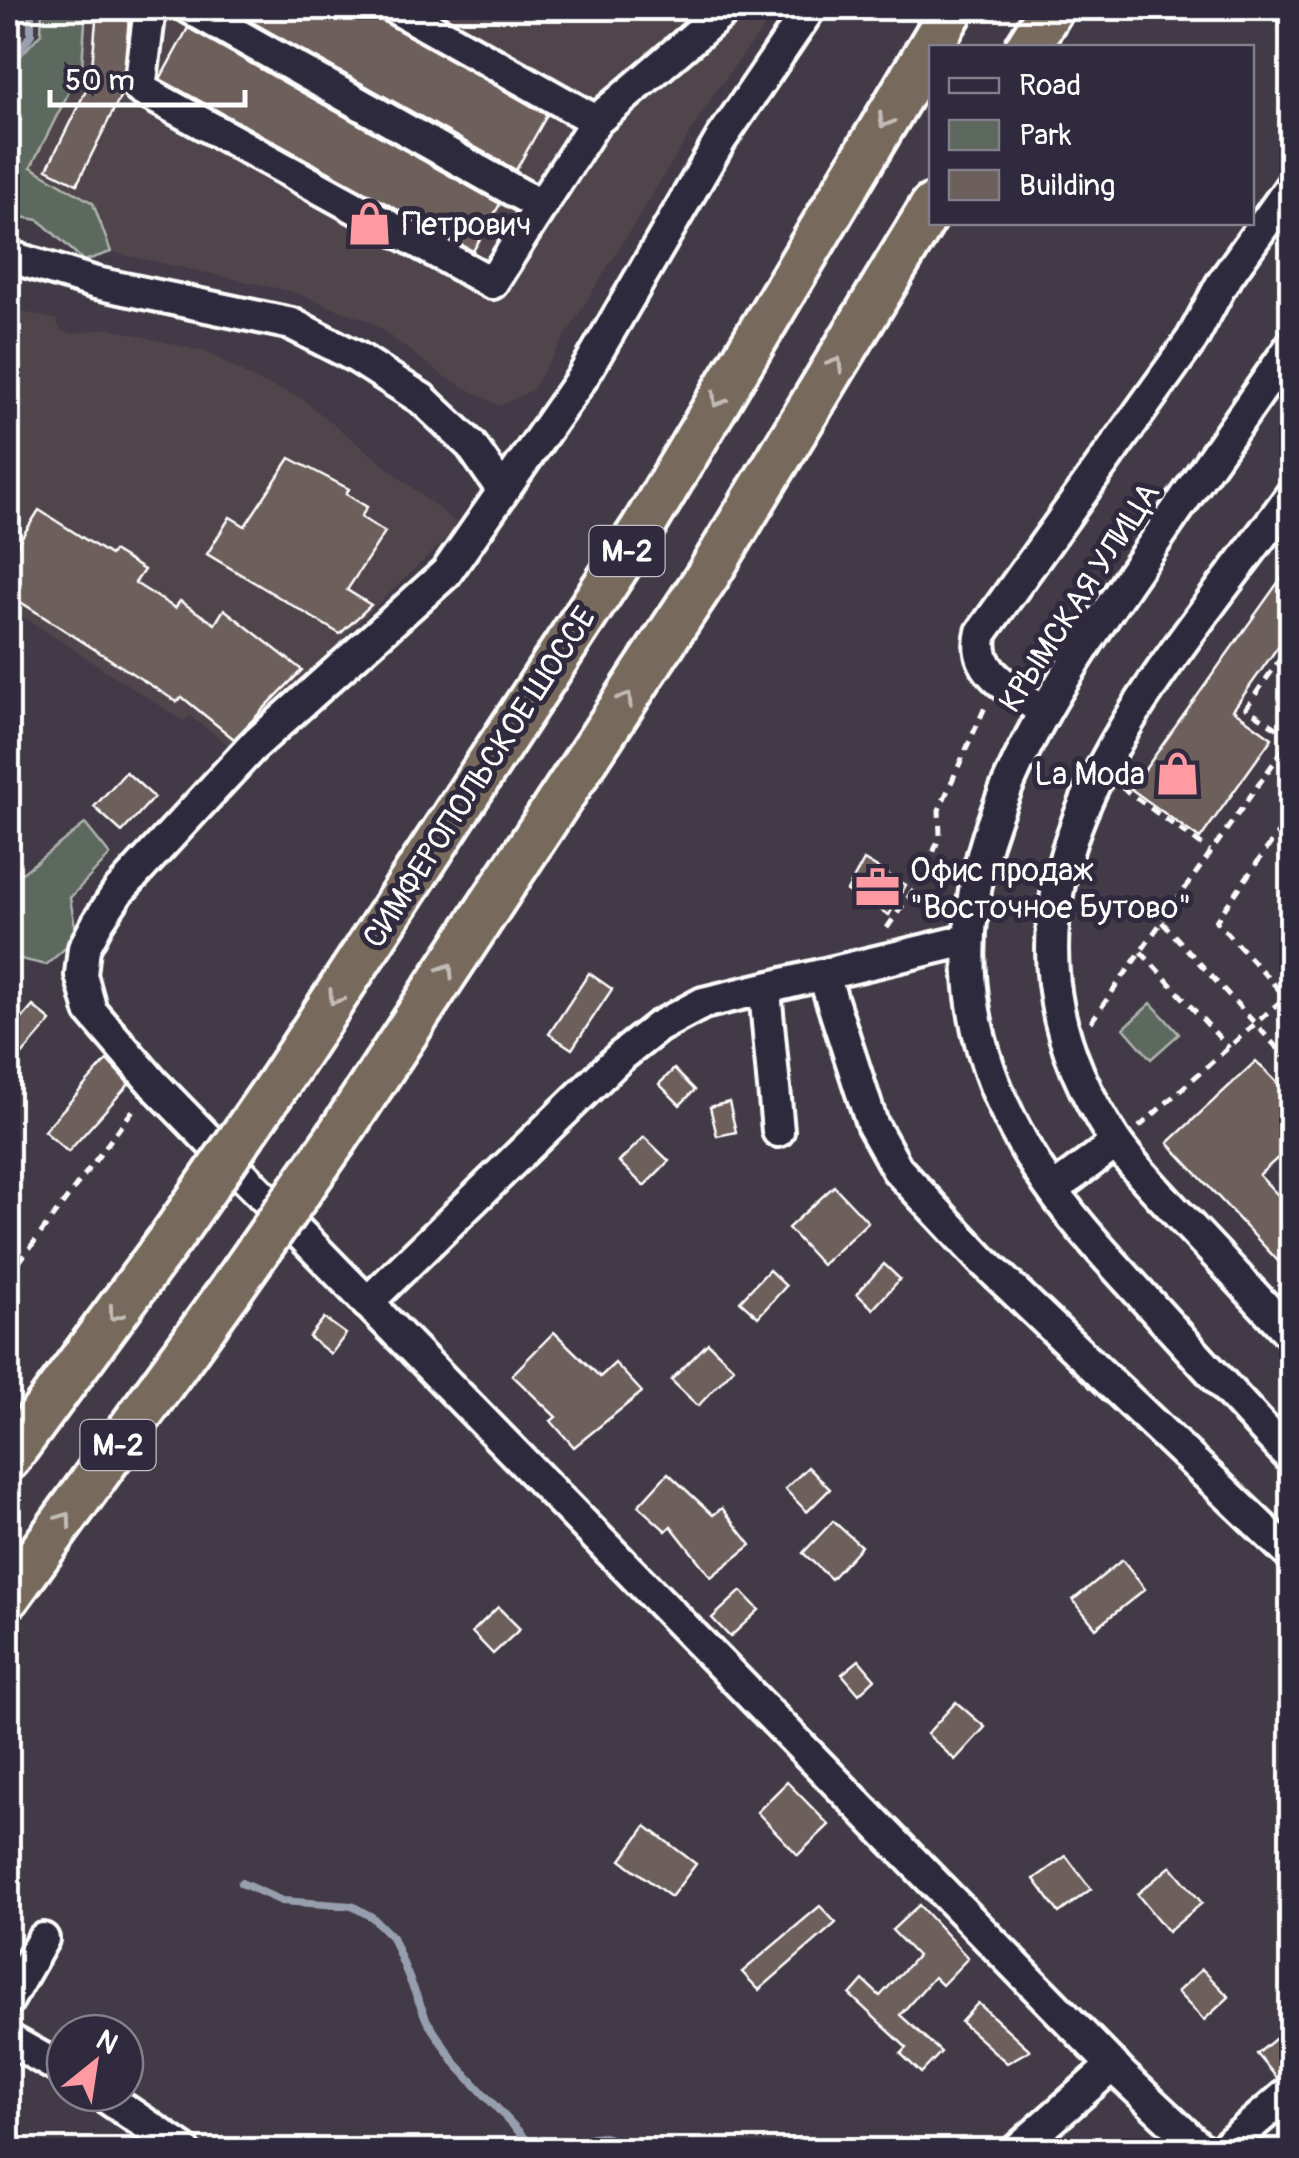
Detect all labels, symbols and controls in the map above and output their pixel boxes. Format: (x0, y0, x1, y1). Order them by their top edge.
scale bar (50, 45, 245, 107)
legend (929, 45, 1254, 225)
text: 50 m (65, 62, 135, 99)
text: Road (1019, 67, 1081, 104)
one-way arrow (878, 110, 897, 128)
text: Park (1019, 117, 1072, 154)
text: Building (1019, 167, 1115, 204)
shop icon: Петрович (345, 200, 393, 248)
place label: Петрович (402, 205, 531, 245)
one-way arrow (823, 357, 842, 375)
one-way arrow (711, 389, 730, 407)
street label: КРЫМСКАЯ УЛИЦА (991, 475, 1169, 720)
road number: М-2 (590, 526, 664, 576)
street label: СИМФЕРОПОЛЬСКОЕ ШОССЕ (354, 599, 605, 956)
one-way arrow (614, 691, 632, 710)
shop icon: La Moda (1154, 750, 1202, 798)
place label: La Moda (1034, 755, 1145, 795)
place label: Офис продаж "Восточное Бутово" (910, 851, 1191, 928)
office icon: Офис продаж "Восточное Бутово" (853, 864, 901, 912)
one-way arrow (435, 963, 454, 981)
one-way arrow (328, 987, 347, 1005)
one-way arrow (110, 1303, 127, 1321)
road number: М-2 (80, 1420, 156, 1470)
one-way arrow (53, 1511, 71, 1530)
north arrow (45, 2013, 145, 2113)
text: N (90, 2023, 124, 2063)

